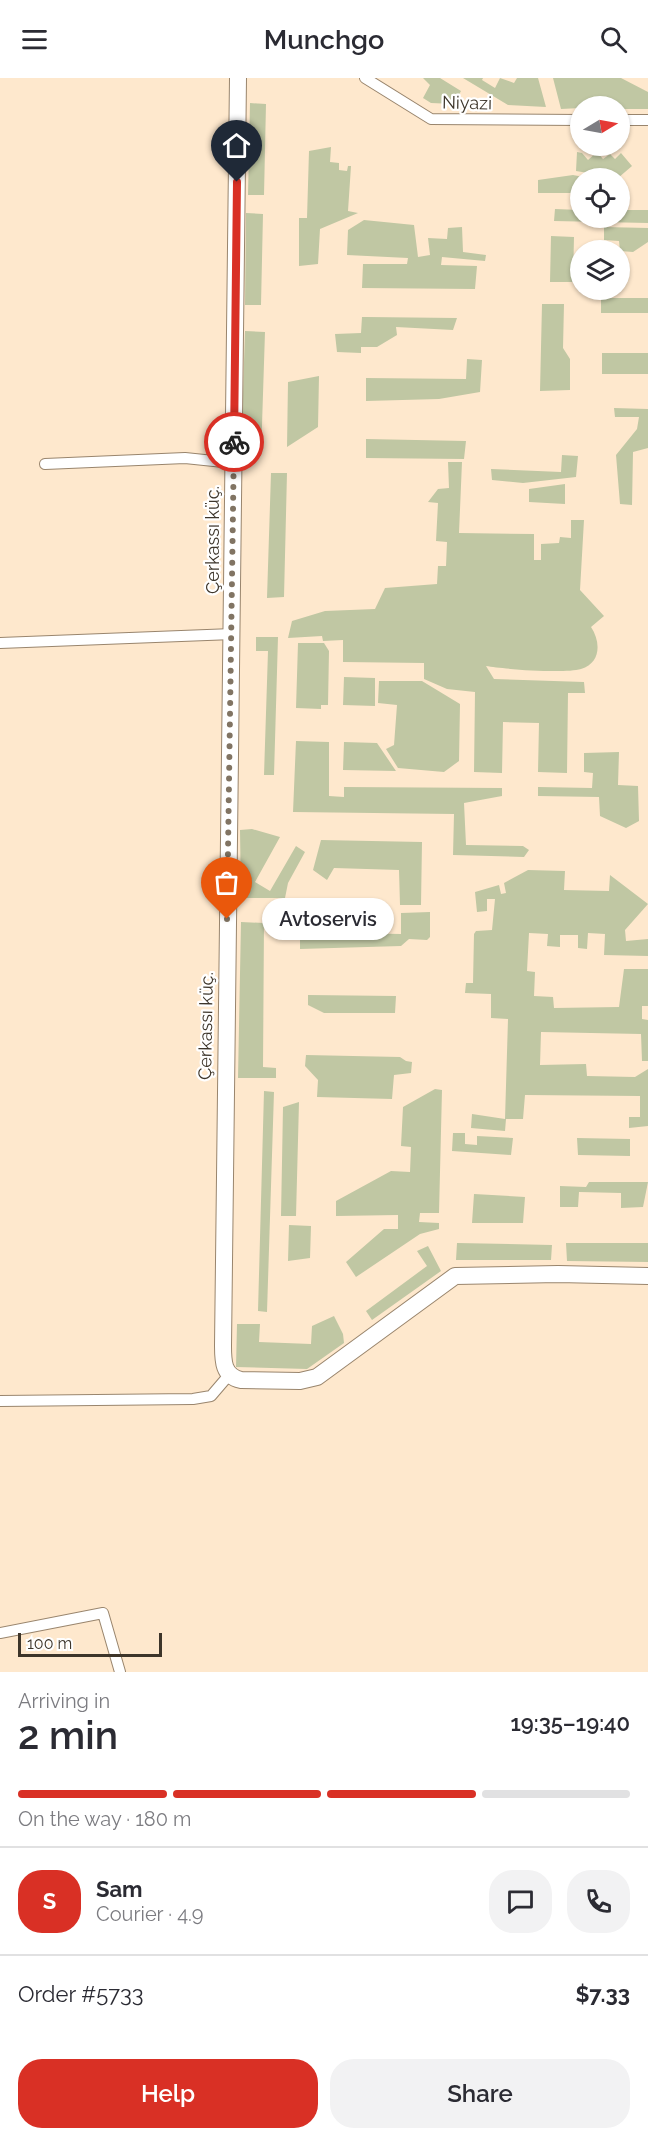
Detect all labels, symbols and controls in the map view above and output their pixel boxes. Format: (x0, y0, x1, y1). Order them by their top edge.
icon: menu (18, 23, 51, 56)
icon: search (597, 23, 630, 56)
text: Munchgo (264, 24, 384, 55)
street label: Niyazi (442, 92, 492, 113)
north arrow (570, 96, 630, 156)
map controls (570, 96, 630, 300)
pin (211, 120, 262, 182)
icon: home (220, 129, 253, 162)
button: locate (570, 168, 630, 228)
button: layers (570, 240, 630, 300)
courier (204, 412, 264, 472)
icon: bike (218, 426, 251, 459)
street label: Çerkassı küç. (202, 486, 223, 594)
pin (201, 857, 252, 919)
icon: bag (210, 866, 243, 899)
callout: Avtoservis (263, 898, 395, 940)
text: Avtoservis (279, 907, 377, 931)
street label: Çerkassı küç. (194, 972, 217, 1080)
scale bar (18, 1630, 162, 1658)
text: 100 m (27, 1634, 72, 1653)
text: Arriving in (18, 1689, 110, 1713)
text: 19:35–19:40 (510, 1710, 630, 1736)
text: 2 min (18, 1712, 118, 1758)
text: On the way · 180 m (18, 1807, 191, 1831)
button: chat (489, 1870, 552, 1933)
button: phone (567, 1870, 630, 1933)
text: Sam (96, 1876, 143, 1902)
text: S (43, 1888, 56, 1914)
text: Courier · 4.9 (96, 1902, 204, 1926)
text: Order #5733 (18, 1981, 143, 2007)
text: $7.33 (575, 1981, 630, 2007)
button: Help (18, 2059, 318, 2128)
button: Share (330, 2059, 630, 2128)

